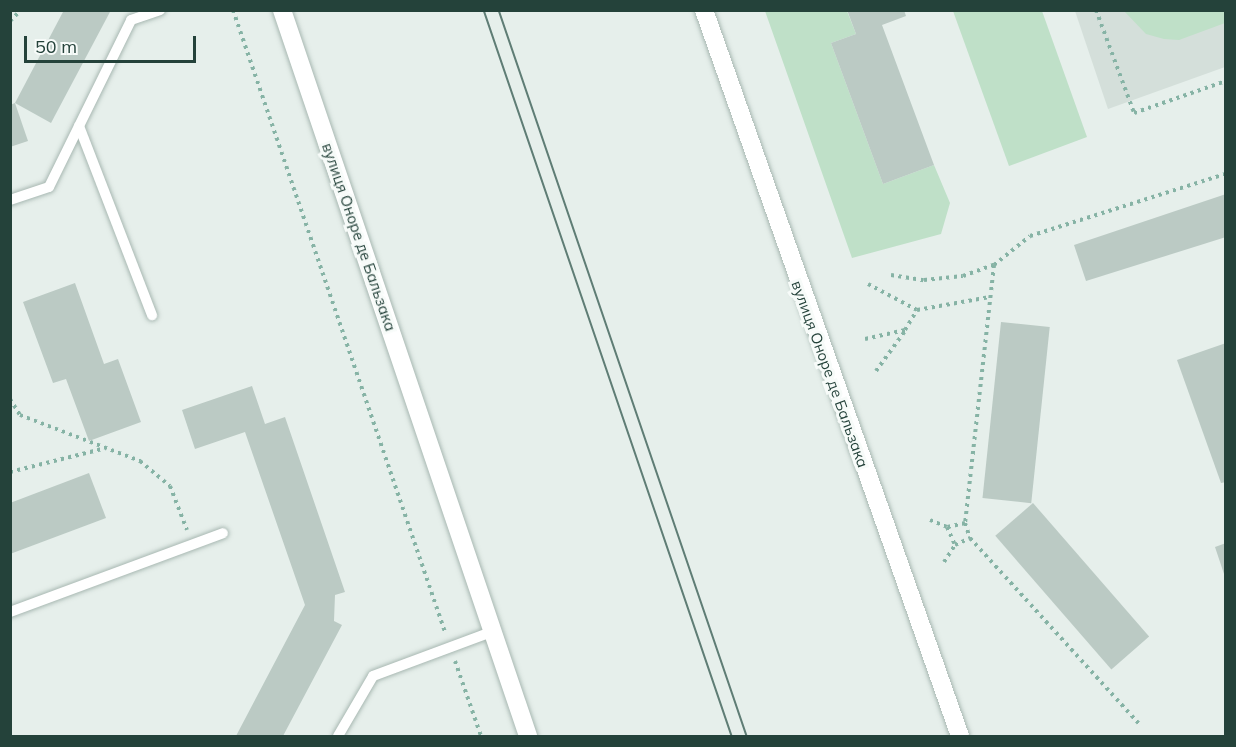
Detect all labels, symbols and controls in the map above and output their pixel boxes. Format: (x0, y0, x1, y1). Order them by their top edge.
scale bar (27, 24, 200, 62)
text: 50 m (35, 35, 77, 58)
street label: вулиця Оноре де Бальзака (318, 141, 400, 333)
street label: вулиця Оноре де Бальзака (788, 278, 872, 470)

